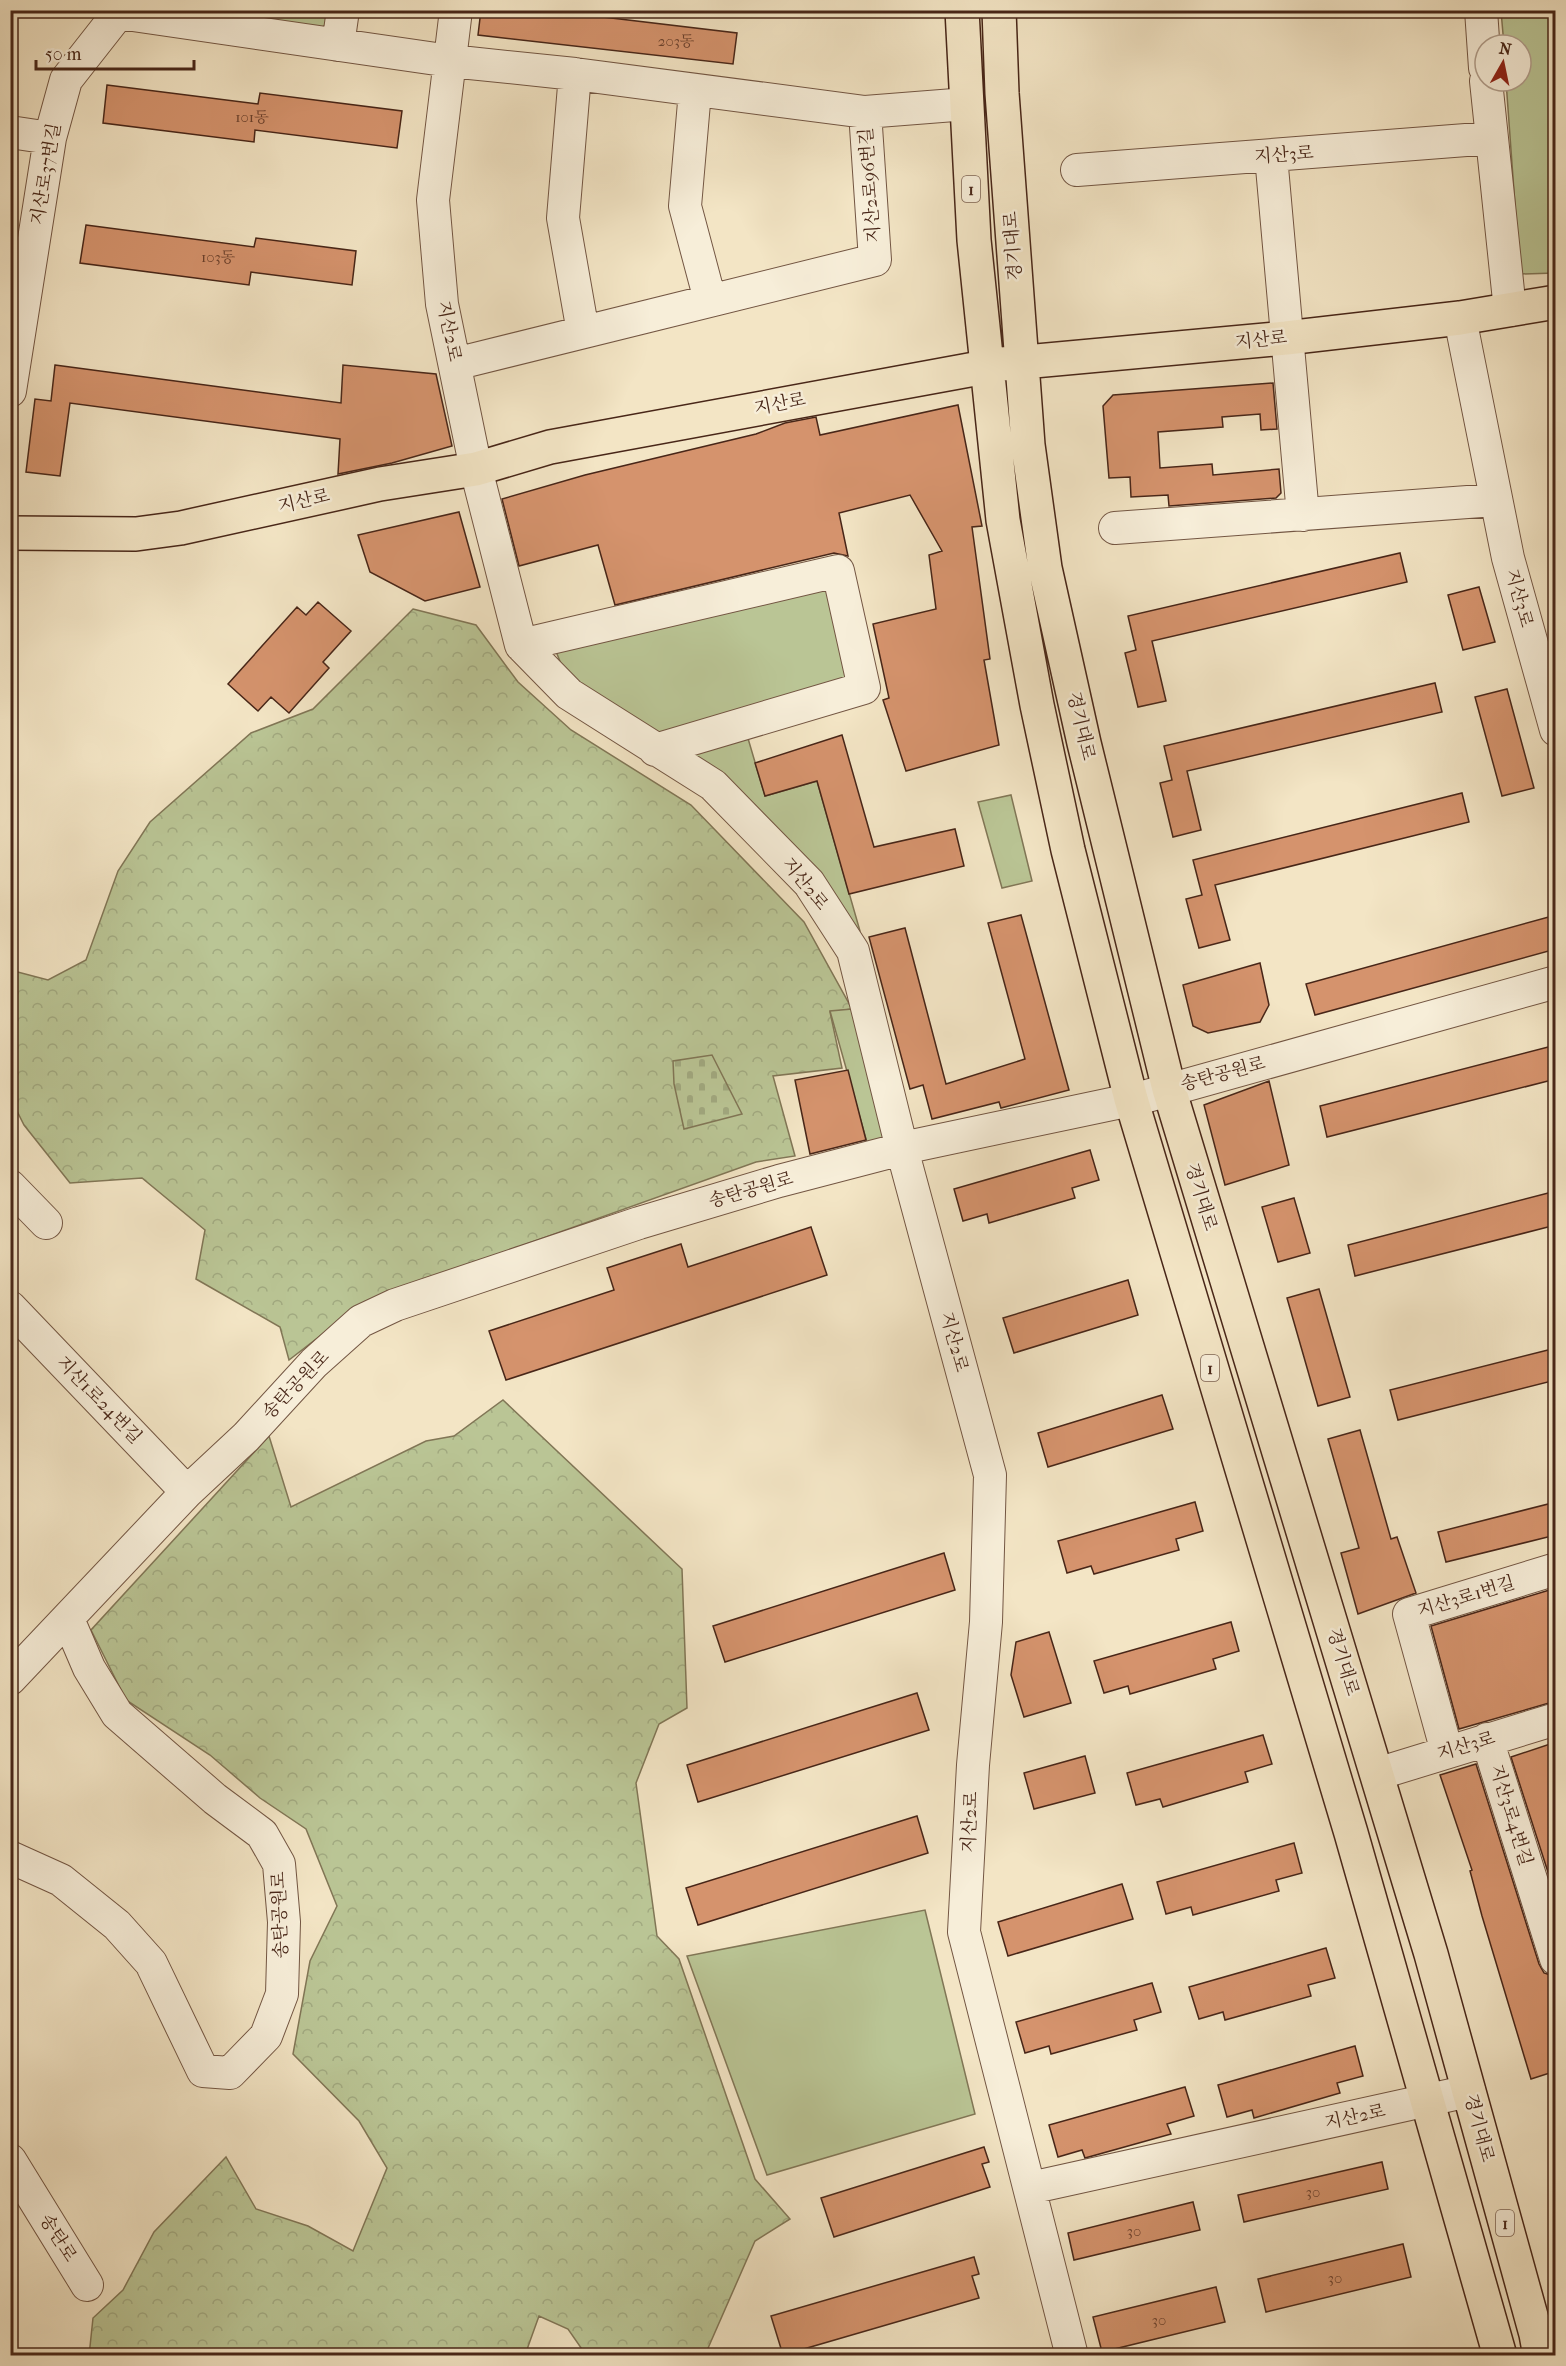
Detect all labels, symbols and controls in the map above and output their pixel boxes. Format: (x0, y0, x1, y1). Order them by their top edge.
house number: 203동 (658, 32, 695, 50)
scale bar (36, 33, 194, 71)
north arrow (1473, 33, 1533, 93)
text: N (1498, 38, 1514, 59)
text: 50 m (45, 44, 82, 65)
house number: 101동 (235, 108, 269, 126)
street label: 지산로37번길 (27, 121, 65, 227)
street label: 지산2로96번길 (856, 127, 884, 243)
street label: 지산3로 (1254, 142, 1314, 168)
road number: 1 (962, 176, 980, 202)
street label: 경기대로 (1000, 211, 1026, 281)
house number: 103동 (201, 248, 236, 266)
street label: 지산2로 (433, 299, 465, 363)
street label: 지산로 (1234, 327, 1288, 353)
street label: 지산로 (752, 389, 808, 419)
street label: 지산로 (276, 485, 332, 517)
street label: 지산3로 (1501, 567, 1537, 629)
street label: 경기대로 (1063, 690, 1099, 762)
street label: 지산2로 (778, 854, 832, 914)
street label: 송탄공원로 (1178, 1053, 1268, 1095)
street label: 경기대로 (1181, 1161, 1221, 1233)
street label: 송탄공원로 (706, 1168, 796, 1212)
street label: 지산2로 (936, 1310, 972, 1374)
street label: 송탄공원로 (258, 1346, 334, 1424)
street label: 지산1로24번길 (52, 1352, 146, 1448)
road number: 1 (1201, 1355, 1219, 1381)
street label: 지산3로1번길 (1415, 1572, 1517, 1622)
street label: 경기대로 (1323, 1626, 1363, 1698)
street label: 지산3로 (1434, 1727, 1498, 1765)
street label: 지산3로4번길 (1486, 1762, 1536, 1868)
street label: 지산2로 (958, 1791, 982, 1853)
street label: 송탄공원로 (268, 1871, 292, 1959)
street label: 경기대로 (1460, 2092, 1498, 2164)
street label: 지산2로 (1323, 2100, 1387, 2134)
house number: 30 (1306, 2183, 1320, 2201)
street label: 송탄로 (35, 2210, 81, 2266)
road number: 1 (1496, 2210, 1514, 2236)
house number: 30 (1127, 2222, 1141, 2240)
house number: 30 (1328, 2269, 1342, 2287)
house number: 30 (1152, 2311, 1166, 2329)

